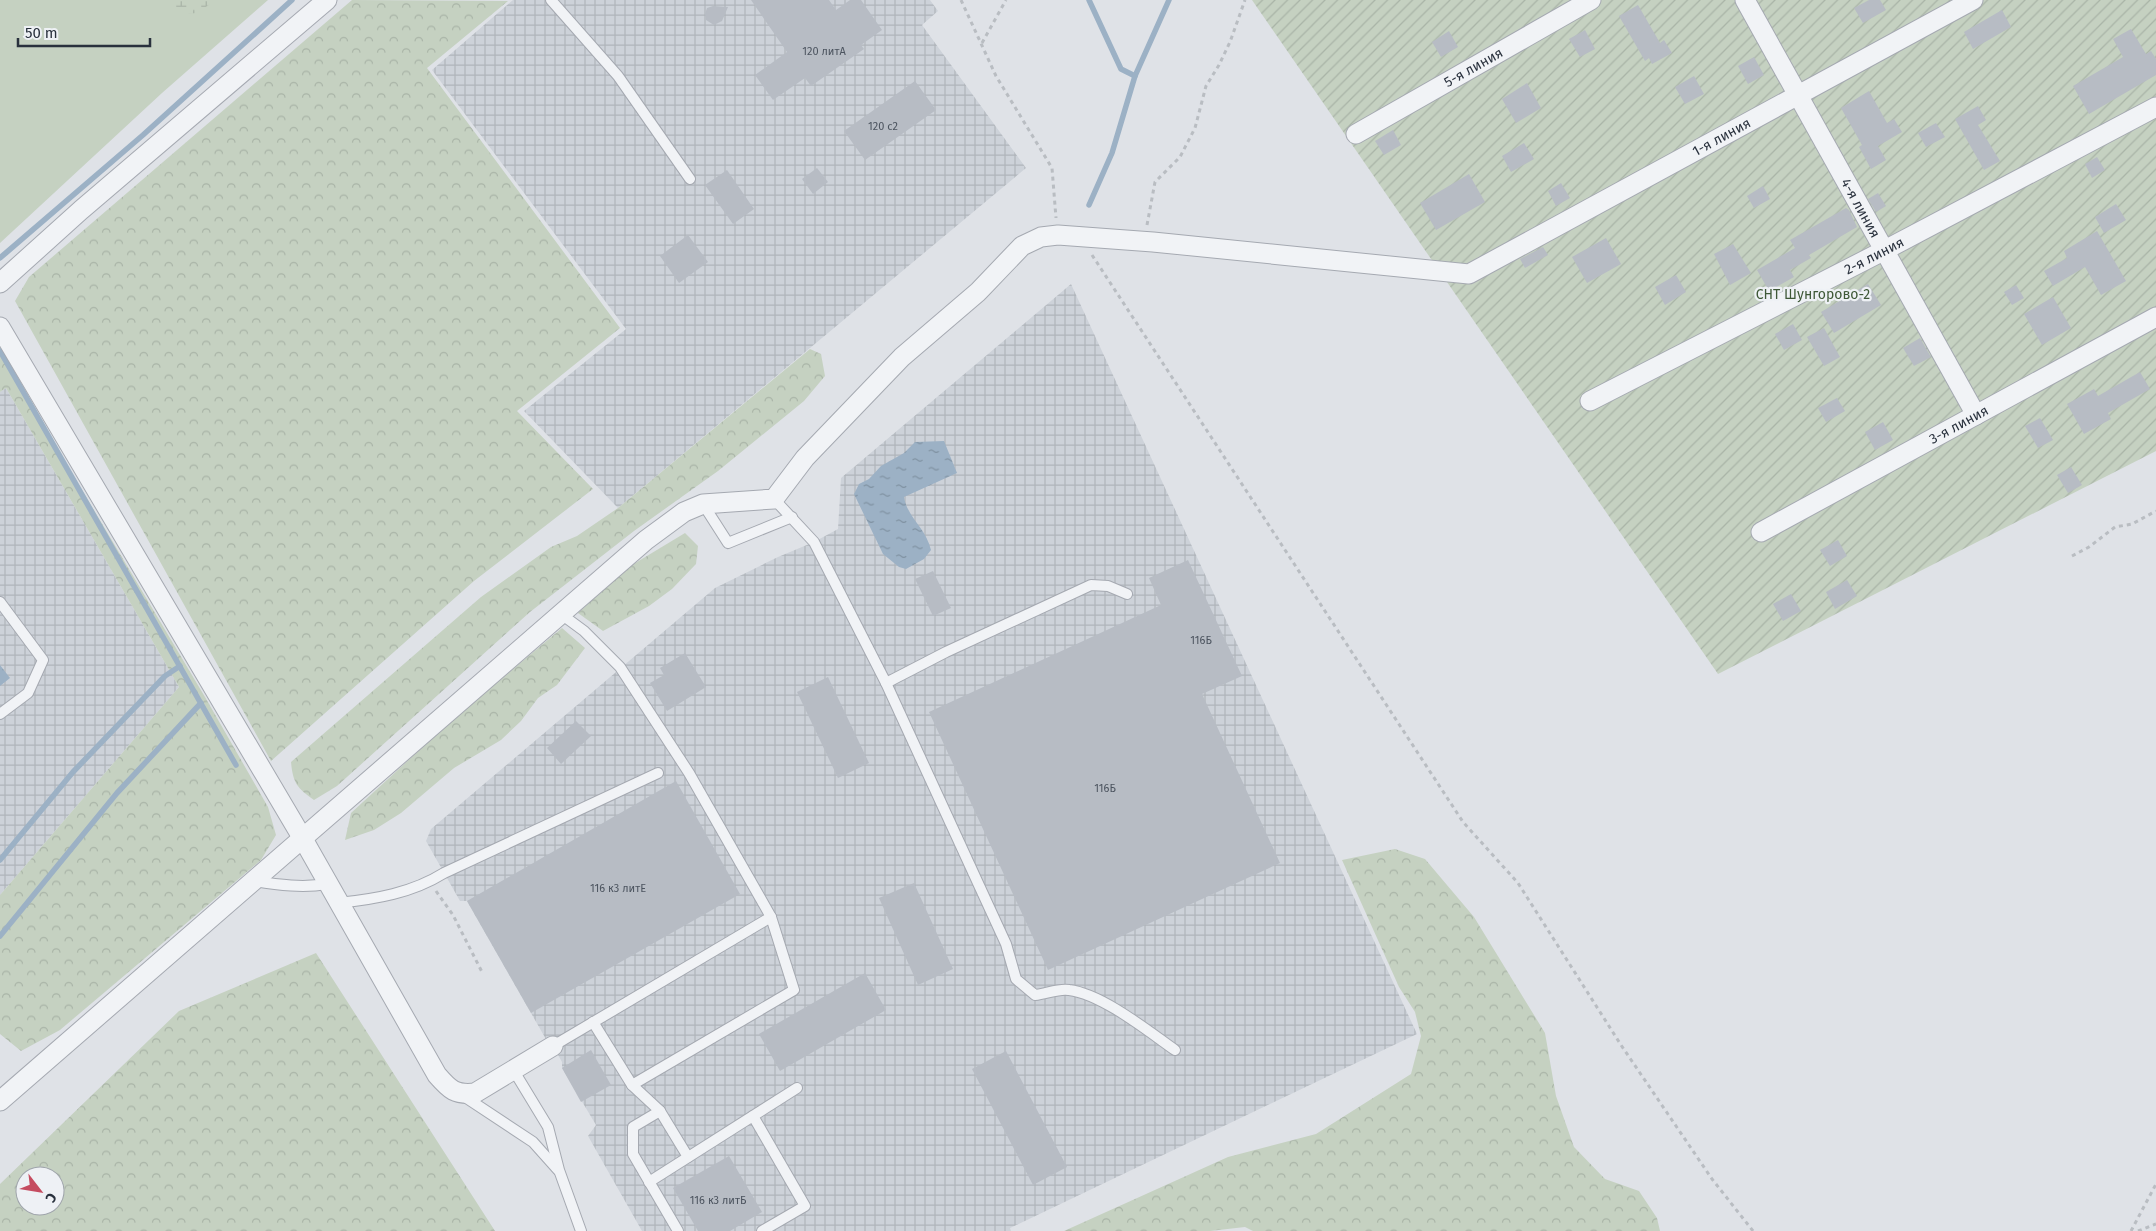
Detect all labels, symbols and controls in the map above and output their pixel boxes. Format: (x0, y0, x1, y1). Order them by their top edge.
scale bar (18, 15, 150, 47)
text: 50 m (25, 24, 58, 42)
street label: 5-я линия (1441, 44, 1506, 91)
house number: 120 литА (802, 45, 846, 58)
street label: 1-я линия (1689, 114, 1754, 159)
house number: 120 с2 (868, 120, 898, 133)
street label: 4-я линия (1837, 175, 1884, 241)
street label: 2-я линия (1841, 233, 1907, 278)
park label: СНТ Шунгорово-2 (1756, 286, 1870, 303)
street label: 3-я линия (1926, 401, 1991, 447)
house number: 116Б (1190, 634, 1212, 647)
house number: 116Б (1094, 782, 1116, 795)
house number: 116 к3 литЕ (590, 882, 646, 895)
north arrow (15, 1166, 65, 1216)
text: С (41, 1190, 60, 1205)
house number: 116 к3 литБ (690, 1194, 747, 1207)

